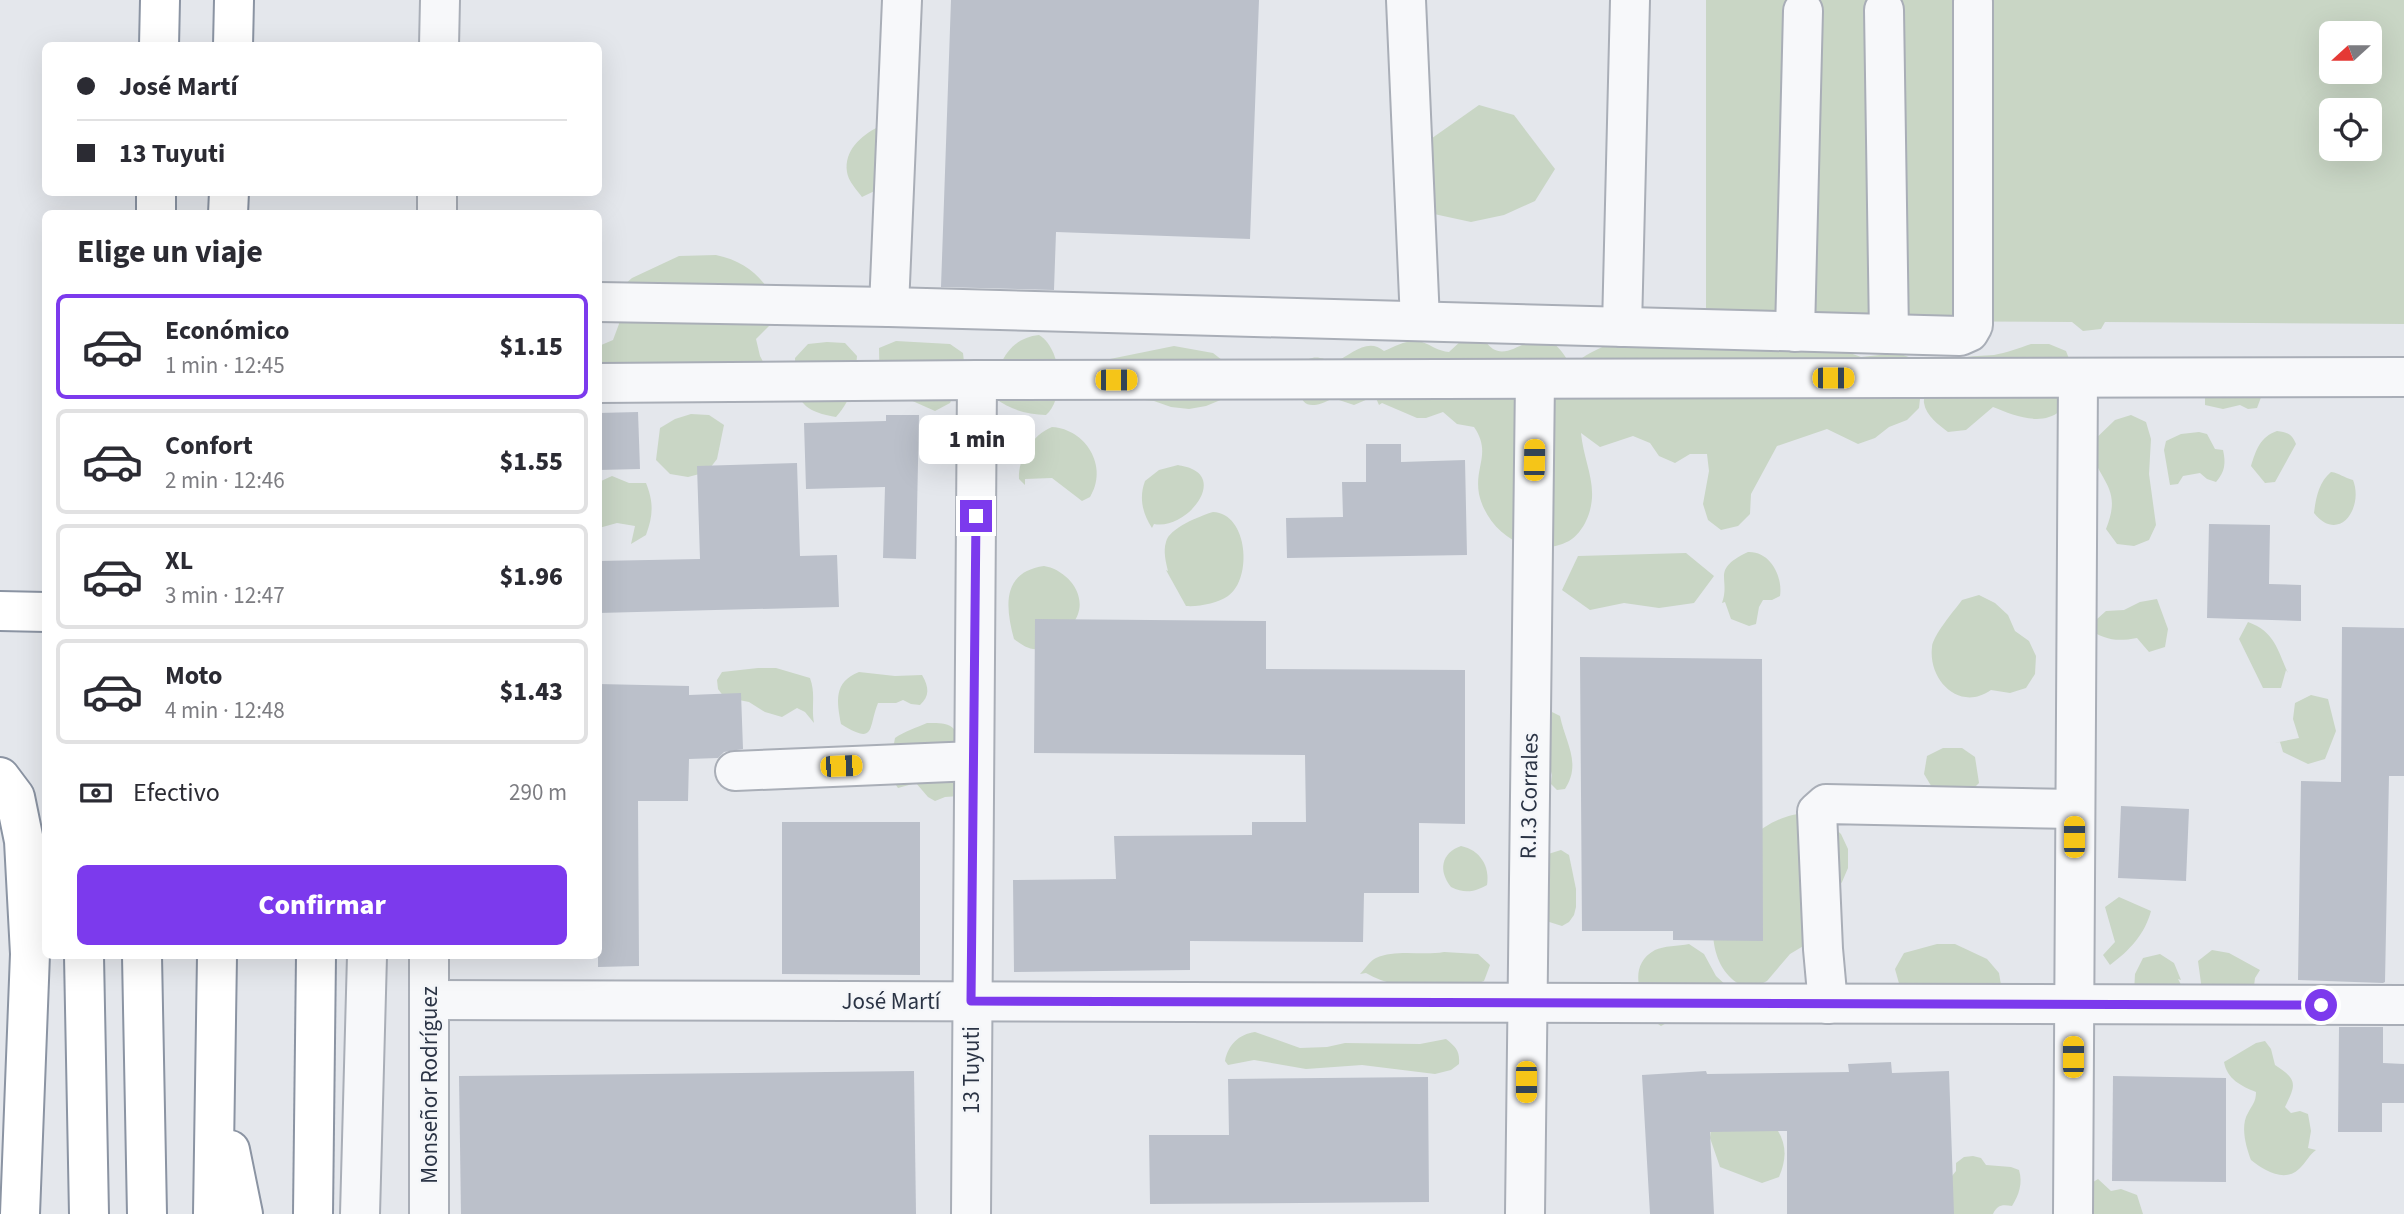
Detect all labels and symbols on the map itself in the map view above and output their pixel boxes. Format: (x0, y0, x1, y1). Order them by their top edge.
north arrow (2319, 21, 2382, 84)
car (1813, 368, 1855, 389)
car (1096, 370, 1138, 391)
callout: 1 min (918, 414, 1034, 463)
car (1524, 439, 1545, 481)
route end (960, 500, 992, 532)
street label: R.I.3 Corrales (1511, 733, 1547, 859)
car (820, 755, 863, 777)
car (2064, 816, 2085, 858)
street label: José Martí (842, 985, 942, 1018)
street label: Monseñor Rodríguez (413, 986, 446, 1184)
route start (2305, 989, 2337, 1021)
street label: 13 Tuyuti (955, 1026, 988, 1114)
car (2063, 1036, 2084, 1078)
car (1516, 1061, 1537, 1103)

